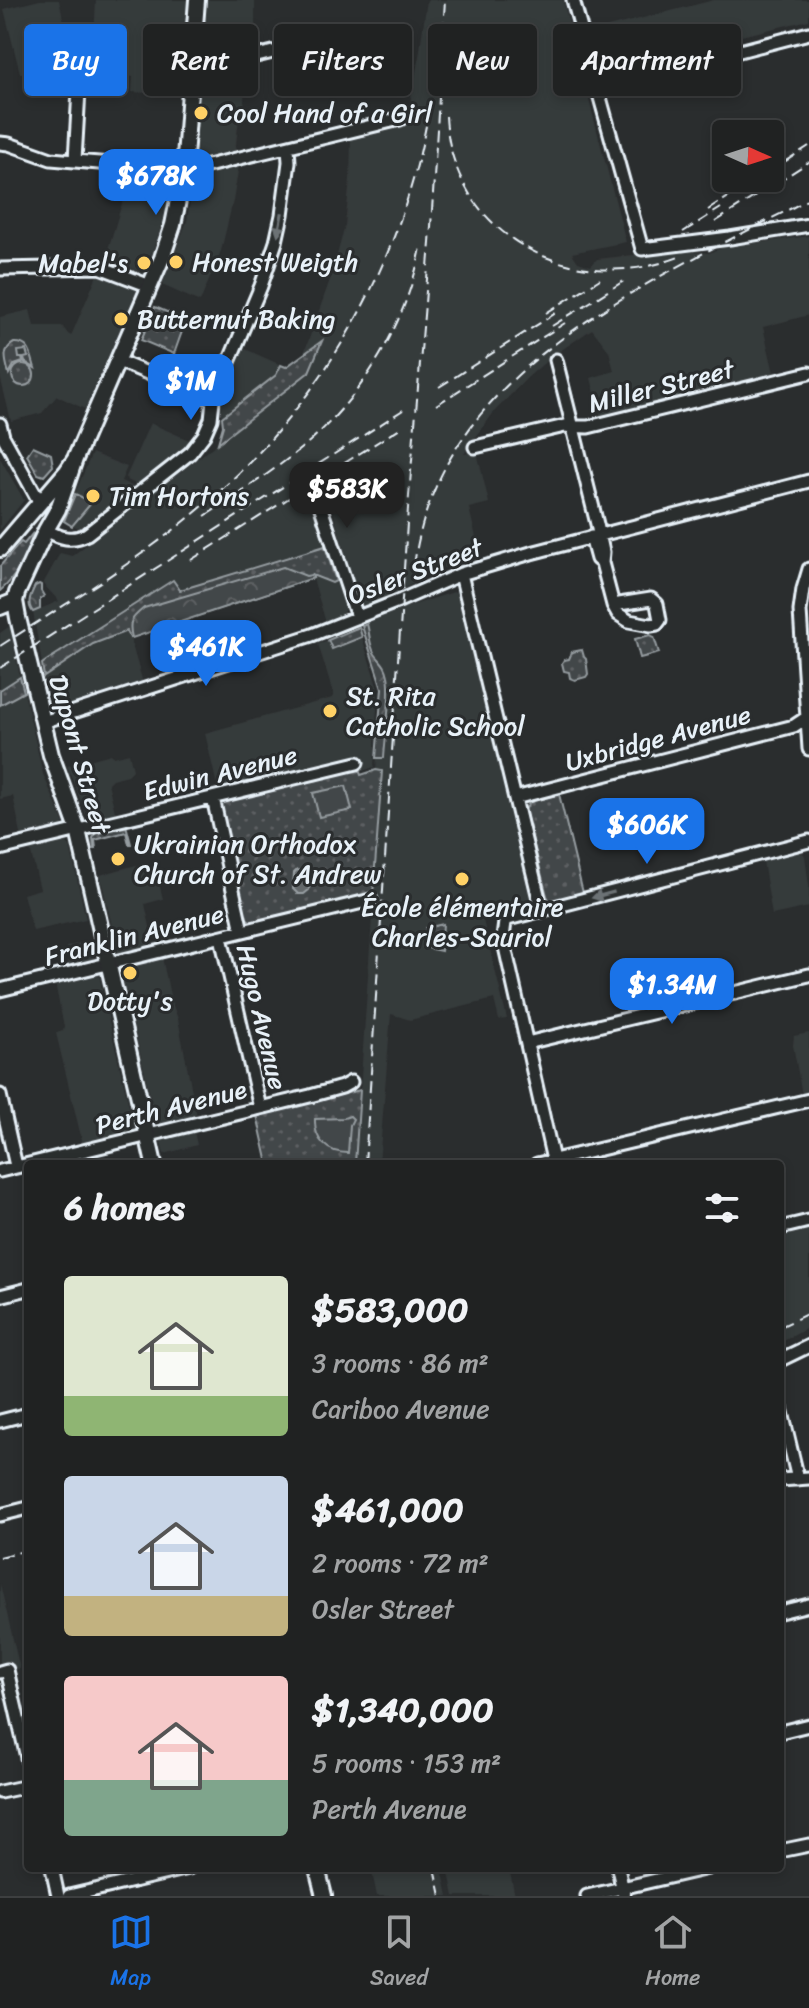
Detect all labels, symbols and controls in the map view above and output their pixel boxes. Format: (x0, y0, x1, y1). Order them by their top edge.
chip: Buy (24, 24, 127, 96)
chip: Rent (143, 24, 258, 96)
chip: Filters (274, 24, 412, 96)
chip: New (428, 24, 537, 96)
chip: Apartment (553, 24, 741, 96)
place label: Cool Hand of a Girl (217, 90, 433, 136)
marker: Cool Hand of a Girl (192, 104, 210, 122)
north arrow (712, 120, 784, 192)
map controls (712, 120, 784, 192)
pin: $678K (100, 149, 212, 217)
text: $678K (117, 152, 195, 198)
one-way arrow (273, 212, 286, 237)
place label: Honest Weigth (192, 239, 358, 285)
place label: Mabel's (38, 240, 128, 286)
marker: Honest Weigth (167, 253, 185, 271)
marker: Mabel's (135, 254, 153, 272)
place label: Butternut Baking (137, 296, 336, 342)
marker: Butternut Baking (112, 310, 130, 328)
street label: Miller Street (583, 345, 740, 426)
pin: $1M (152, 354, 230, 422)
text: $1M (166, 357, 216, 403)
pin: $583K (291, 462, 403, 530)
text: $583K (307, 465, 387, 511)
place label: Tim Hortons (109, 473, 249, 519)
marker: Tim Hortons (84, 487, 102, 505)
street label: Osler Street (341, 524, 491, 618)
pin: $461K (150, 620, 262, 688)
text: $461K (168, 623, 244, 669)
street label: Dupont Street (35, 669, 125, 840)
place label: St. Rita Catholic School (346, 673, 525, 749)
street label: Uxbridge Avenue (560, 691, 756, 785)
marker: St. Rita Catholic School (321, 702, 339, 720)
street label: Edwin Avenue (138, 732, 302, 814)
pin: $606K (591, 798, 703, 866)
text: $606K (607, 801, 687, 847)
place label: Ukrainian Orthodox Church of St. Andrew (134, 821, 382, 897)
marker: Ukrainian Orthodox Church of St. Andrew (109, 850, 127, 868)
marker: École élémentaire Charles-Sauriol (453, 870, 471, 888)
place label: École élémentaire Charles-Sauriol (361, 884, 564, 960)
street label: Franklin Avenue (39, 890, 229, 980)
one-way arrow (591, 890, 616, 902)
street label: Hugo Avenue (223, 939, 301, 1095)
pin: $1.34M (607, 958, 737, 1026)
text: $1.34M (628, 961, 716, 1007)
marker: Dotty's (121, 964, 139, 982)
place label: Dotty's (87, 978, 173, 1024)
street label: Perth Avenue (90, 1066, 252, 1148)
text: 6 homes (64, 1178, 185, 1238)
icon: filters (700, 1186, 744, 1230)
text: $583,000 (312, 1280, 468, 1340)
icon: home (128, 1308, 224, 1404)
text: 3 rooms · 86 m² (312, 1340, 489, 1386)
text: Cariboo Avenue (312, 1386, 490, 1432)
text: $461,000 (312, 1480, 464, 1540)
icon: home (128, 1508, 224, 1604)
text: 2 rooms · 72 m² (312, 1540, 489, 1586)
text: Osler Street (312, 1586, 454, 1632)
text: $1,340,000 (312, 1680, 494, 1740)
icon: home (128, 1708, 224, 1804)
text: 5 rooms · 153 m² (312, 1740, 501, 1786)
text: Perth Avenue (312, 1786, 467, 1832)
tab: Map (109, 1910, 153, 1997)
tab: Saved (370, 1910, 428, 1997)
tab: Home (645, 1910, 700, 1997)

